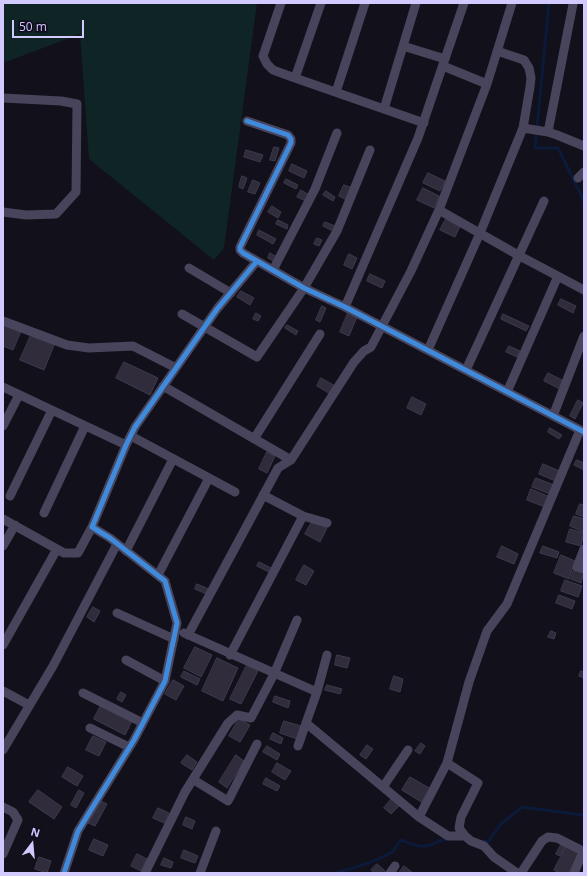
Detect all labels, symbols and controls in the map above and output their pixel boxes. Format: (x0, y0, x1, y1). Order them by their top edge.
scale bar (14, 12, 86, 38)
text: 50 m (19, 18, 47, 35)
north arrow (12, 824, 52, 864)
text: N (29, 824, 42, 840)

